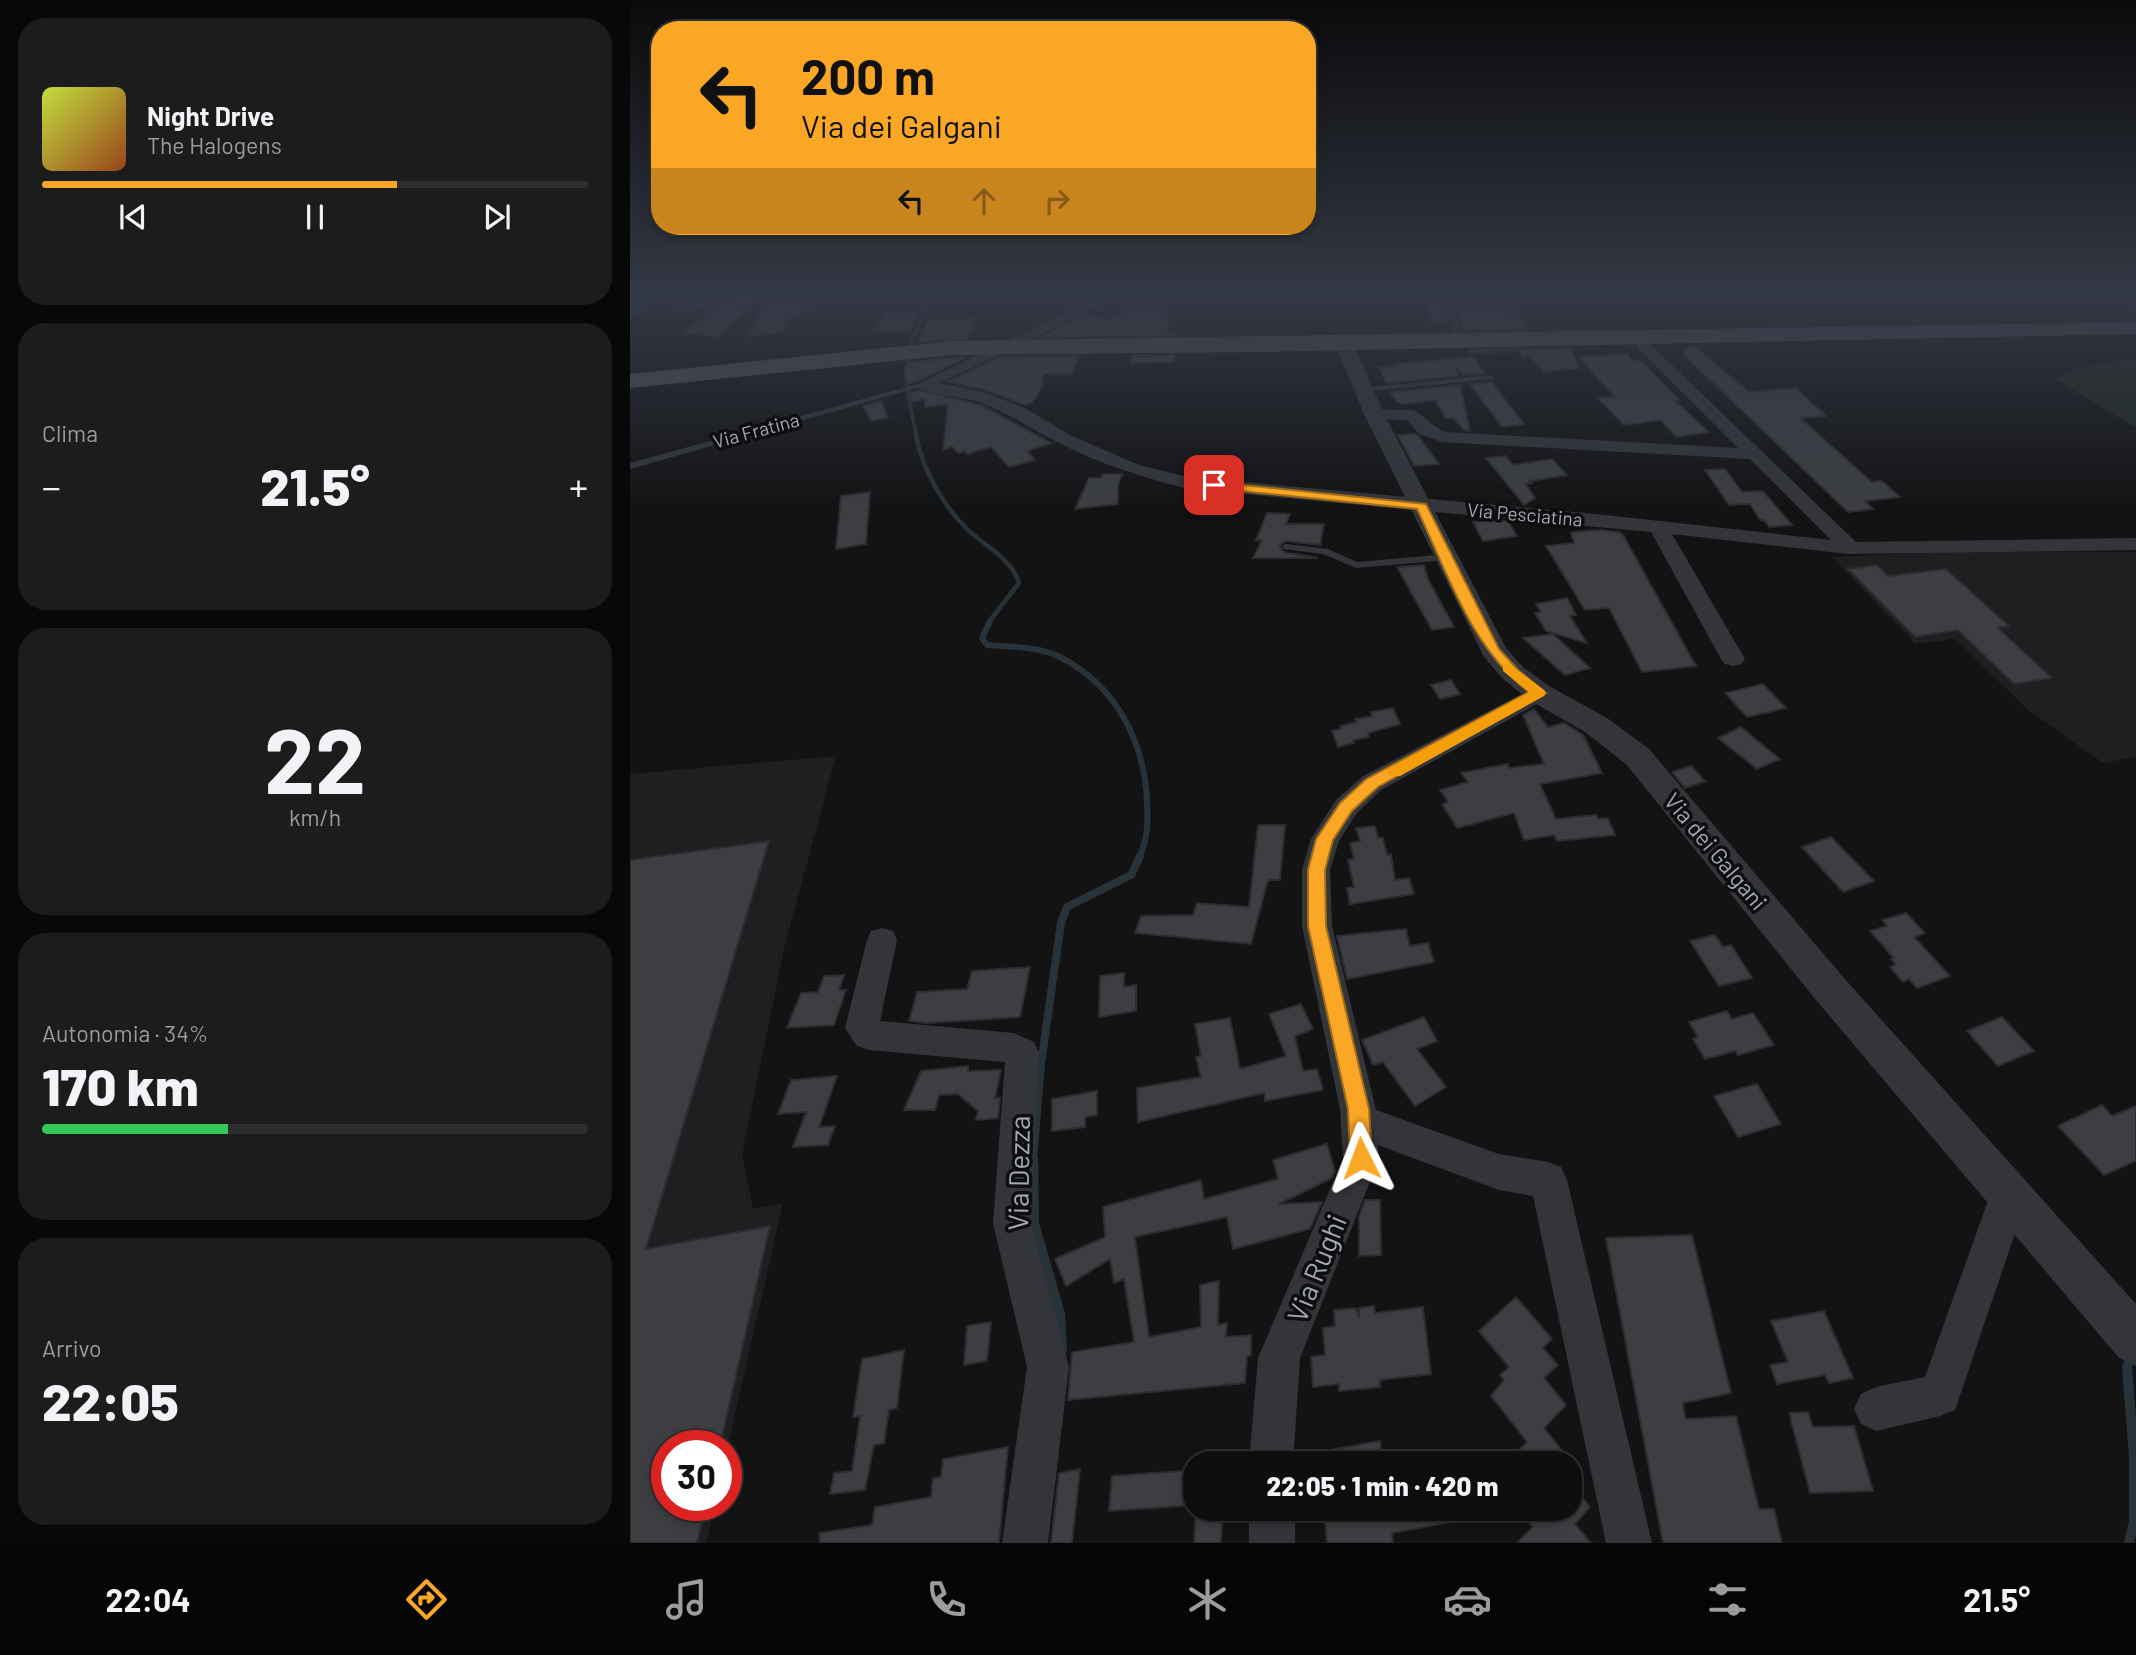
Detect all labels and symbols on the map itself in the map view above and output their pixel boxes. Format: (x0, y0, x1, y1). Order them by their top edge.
street label: Via Fratina (710, 407, 802, 453)
pin (1184, 455, 1244, 515)
street label: Via Pesciatina (1466, 498, 1584, 530)
street label: Via dei Galgani (1659, 787, 1773, 915)
street label: Via Dezza (1000, 1115, 1036, 1231)
position arrow (1324, 1121, 1398, 1195)
street label: Via Rughi (1279, 1209, 1353, 1327)
speed limit sign: 30 (651, 1430, 742, 1521)

